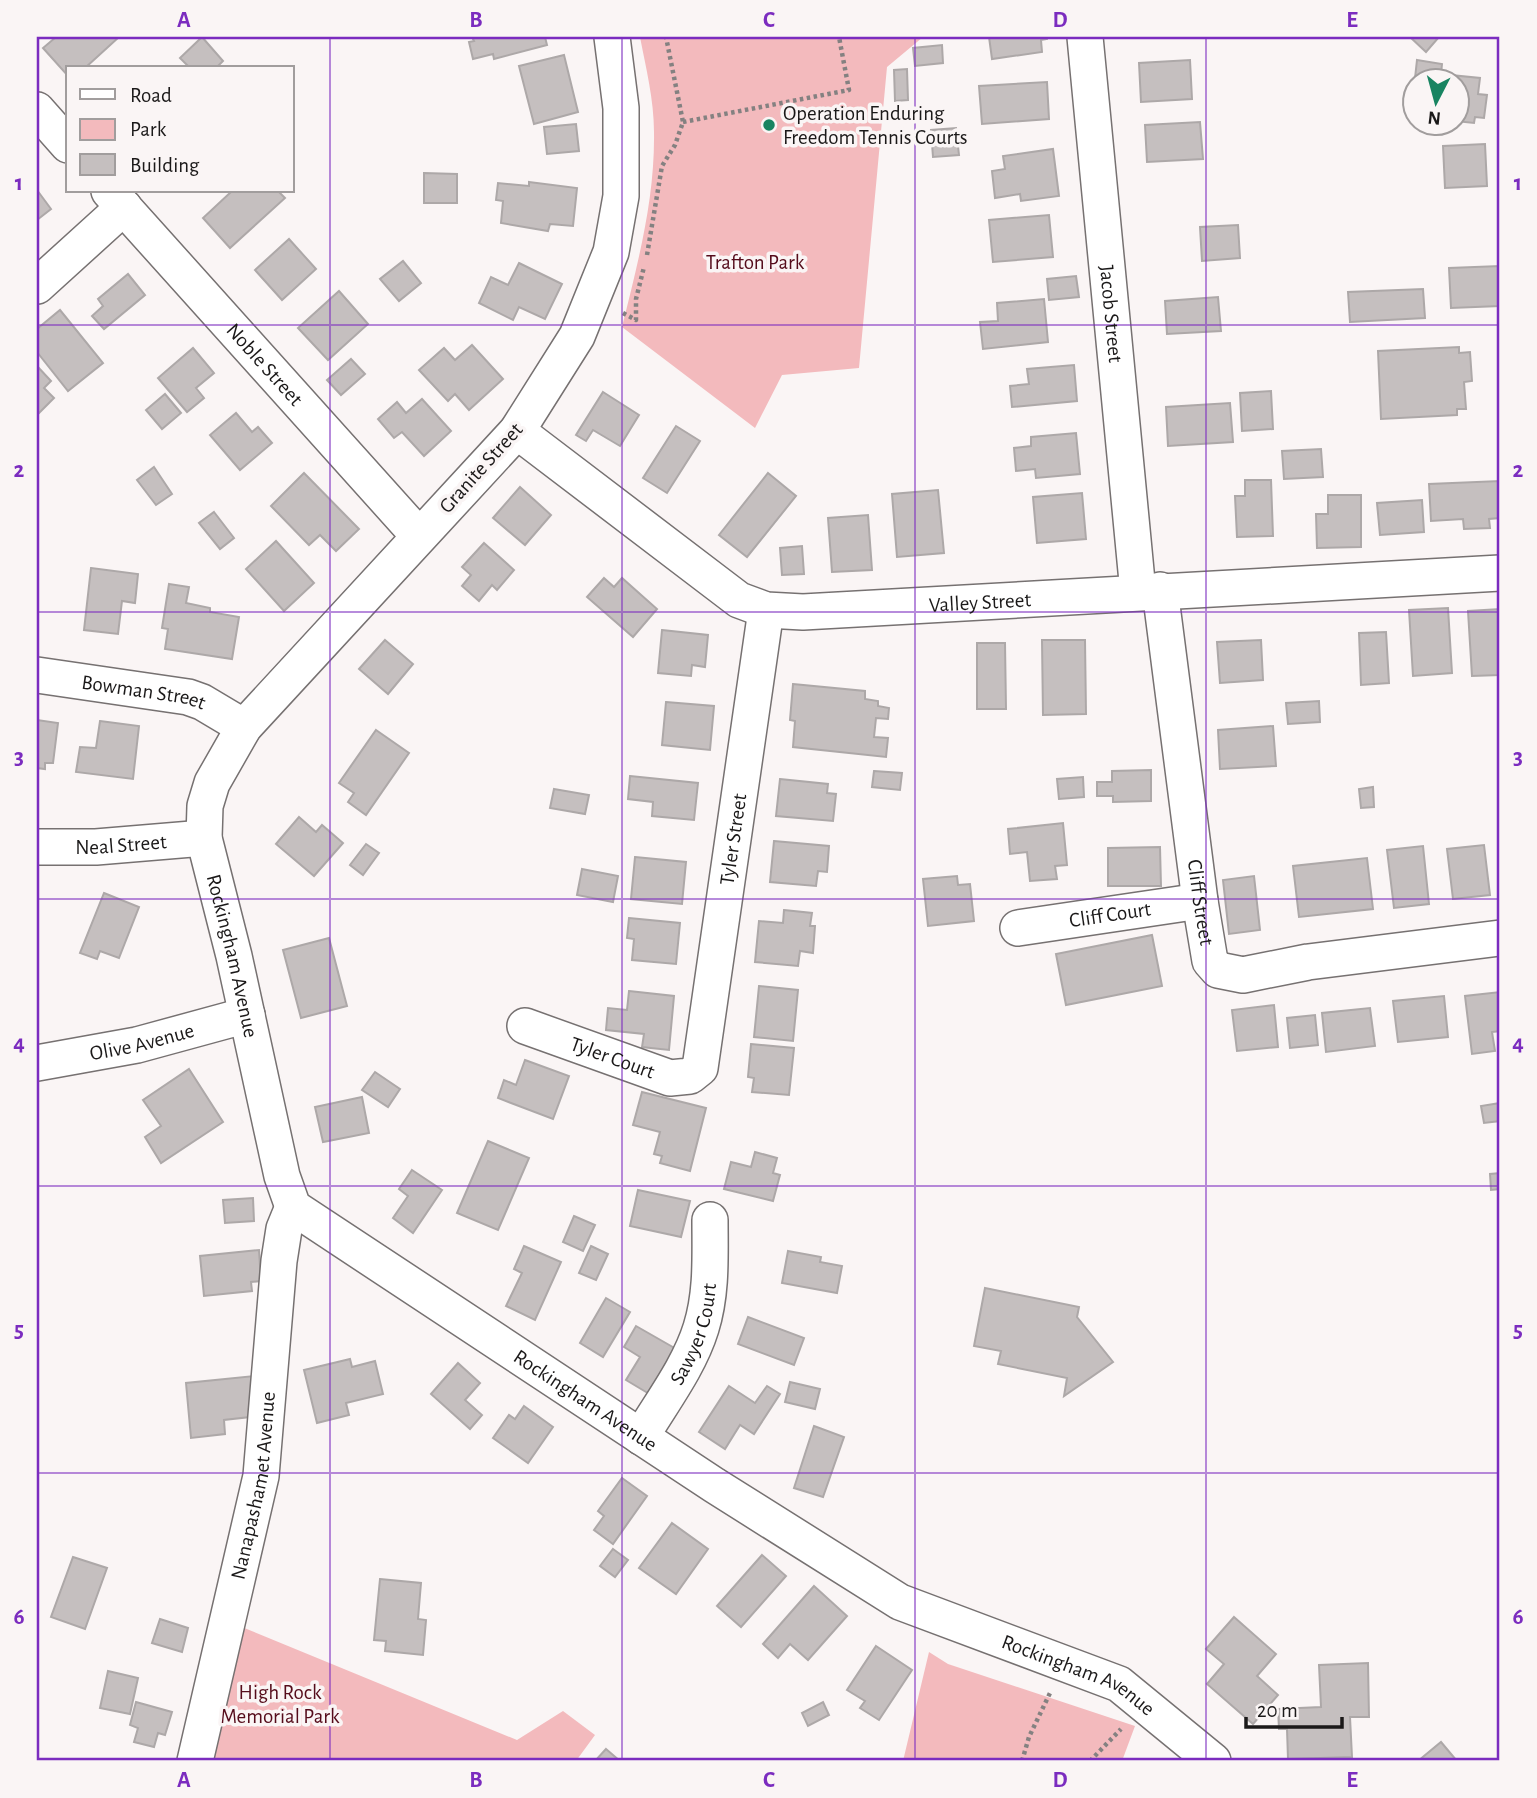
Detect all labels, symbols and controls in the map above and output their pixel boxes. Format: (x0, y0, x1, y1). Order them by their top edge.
text: A (177, 9, 191, 32)
text: B (469, 9, 483, 32)
text: C (763, 9, 775, 32)
text: D (1052, 9, 1068, 32)
text: E (1346, 9, 1358, 32)
legend (66, 66, 294, 192)
north arrow (1400, 66, 1470, 136)
text: Road (130, 85, 172, 106)
place label: Operation Enduring Freedom Tennis Courts (783, 103, 968, 148)
text: N (1427, 107, 1442, 128)
marker: Operation Enduring Freedom Tennis Courts (761, 117, 777, 133)
text: Park (130, 119, 167, 140)
text: Building (130, 155, 200, 176)
text: 1 (15, 172, 23, 195)
text: 1 (1514, 172, 1522, 195)
park label: Trafton Park (706, 252, 805, 273)
street label: Jacob Street (1096, 264, 1127, 364)
street label: Noble Street (223, 319, 307, 410)
street label: Granite Street (435, 419, 527, 517)
text: 2 (14, 459, 25, 482)
text: 2 (1513, 459, 1524, 482)
street label: Valley Street (928, 589, 1032, 615)
street label: Bowman Street (80, 671, 209, 713)
text: 3 (14, 746, 24, 769)
text: 3 (1513, 746, 1523, 769)
street label: Tyler Street (716, 792, 750, 887)
street label: Neal Street (75, 831, 168, 858)
street label: Cliff Street (1184, 858, 1218, 947)
street label: Rockingham Avenue (203, 872, 262, 1039)
street label: Cliff Court (1068, 898, 1152, 931)
street label: Olive Avenue (88, 1019, 196, 1064)
text: 4 (13, 1032, 25, 1055)
text: 4 (1512, 1032, 1524, 1055)
street label: Tyler Court (568, 1033, 658, 1082)
street label: Sawyer Court (666, 1282, 720, 1388)
text: 5 (14, 1319, 24, 1342)
text: 5 (1513, 1319, 1523, 1342)
street label: Rockingham Avenue (510, 1345, 661, 1455)
street label: Nanapashamet Avenue (227, 1391, 279, 1581)
text: 6 (13, 1606, 25, 1629)
text: 6 (1512, 1606, 1524, 1629)
street label: Rockingham Avenue (999, 1631, 1159, 1719)
park label: High Rock Memorial Park (220, 1682, 340, 1727)
scale bar (1246, 1686, 1343, 1730)
text: 20 m (1257, 1700, 1298, 1721)
text: A (177, 1769, 191, 1792)
text: B (469, 1769, 483, 1792)
text: C (763, 1769, 775, 1792)
text: D (1052, 1769, 1068, 1792)
text: E (1346, 1769, 1358, 1792)

